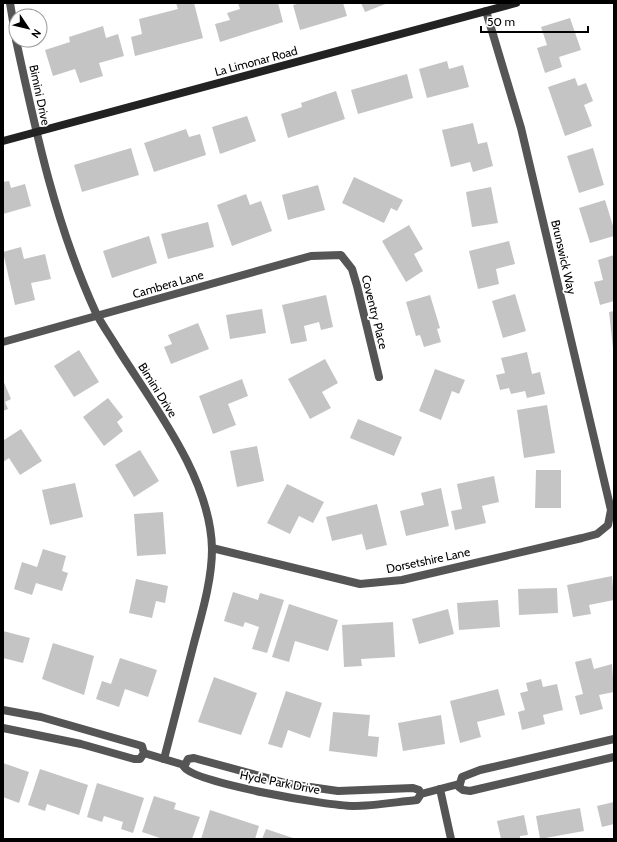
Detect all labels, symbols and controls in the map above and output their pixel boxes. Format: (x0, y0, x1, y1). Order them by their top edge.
north arrow (8, 8, 48, 48)
scale bar (481, 8, 588, 34)
text: 50 m (487, 14, 515, 29)
text: N (28, 27, 44, 41)
street label: La Limonar Road (213, 43, 299, 79)
street label: Bimini Drive (26, 63, 54, 127)
street label: Brunswick Way (548, 218, 580, 296)
street label: Cambera Lane (131, 267, 205, 301)
street label: Coventry Place (359, 273, 391, 351)
street label: Bimini Drive (135, 360, 181, 420)
street label: Dorsetshire Lane (385, 544, 471, 576)
street label: Hyde Park Drive (239, 767, 321, 797)

